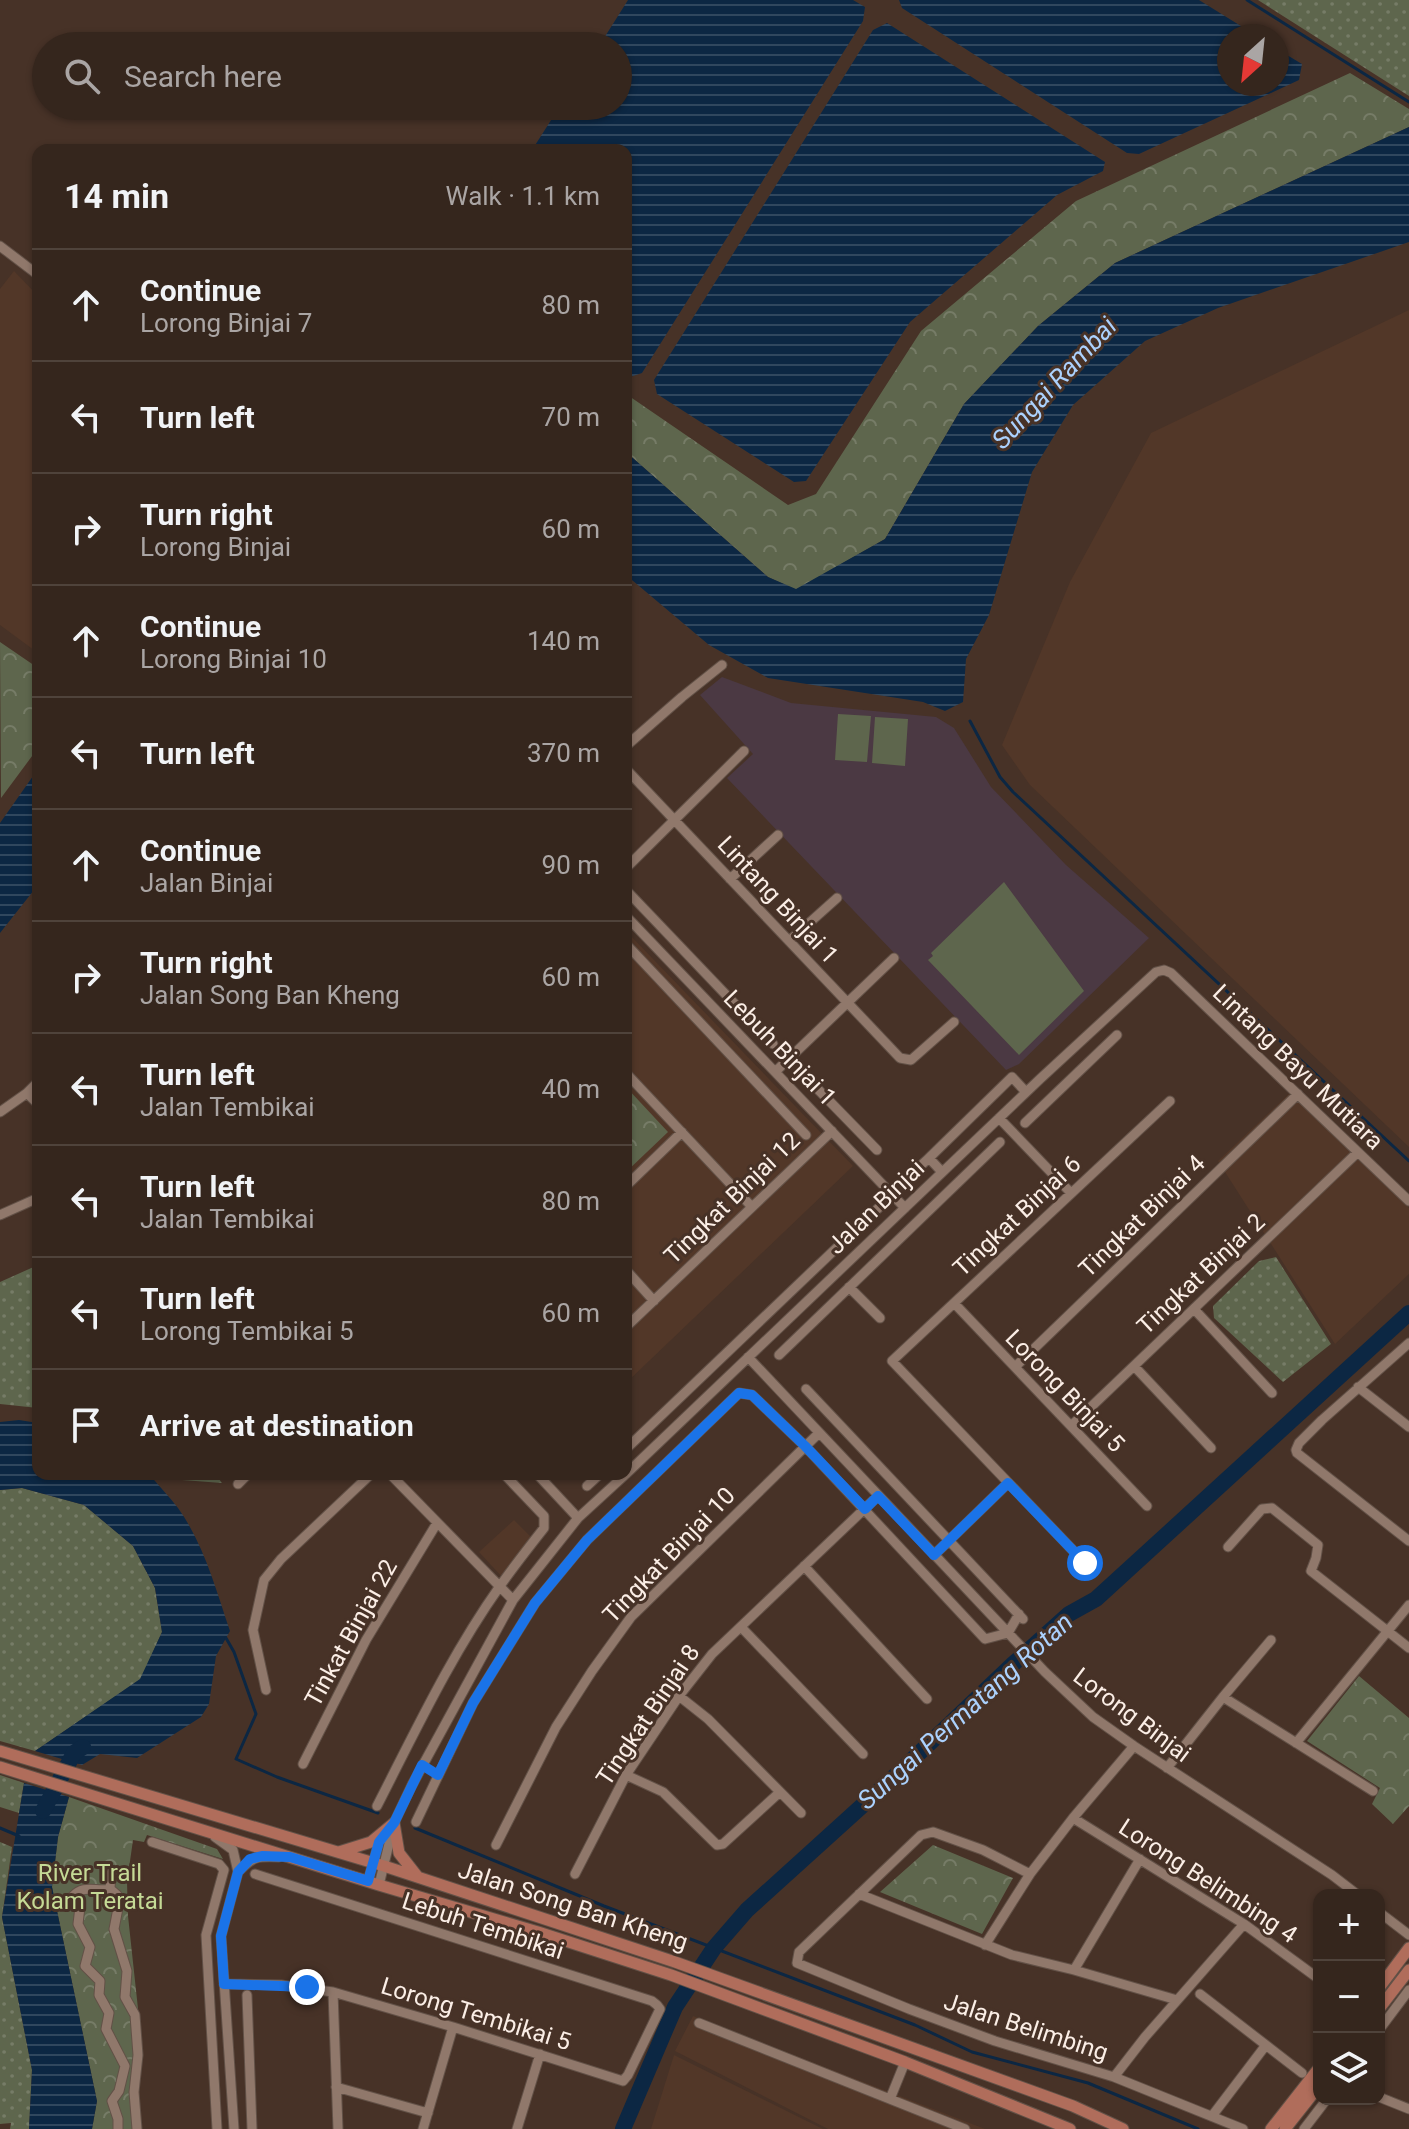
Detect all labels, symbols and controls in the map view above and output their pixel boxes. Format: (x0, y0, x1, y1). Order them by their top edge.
north arrow (1217, 24, 1289, 96)
search box (32, 32, 632, 120)
icon: search (60, 54, 104, 98)
text: Search here (124, 59, 282, 94)
text: 14 min (64, 176, 169, 216)
text: Walk · 1.1 km (446, 181, 600, 211)
text: Continue (140, 273, 261, 308)
icon: ahead (64, 283, 108, 327)
text: 80 m (542, 290, 600, 320)
text: Lorong Binjai 7 (140, 308, 312, 338)
water label: Sungai Rambai (986, 310, 1123, 455)
icon: left (64, 395, 108, 439)
text: Turn left (140, 400, 255, 435)
text: 70 m (542, 402, 600, 432)
text: Turn right (140, 497, 273, 532)
icon: right (64, 507, 108, 551)
text: 60 m (542, 514, 600, 544)
text: Lorong Binjai (140, 532, 291, 562)
text: Continue (140, 609, 261, 644)
icon: ahead (64, 619, 108, 663)
text: 140 m (527, 626, 600, 656)
text: Lorong Binjai 10 (140, 644, 327, 674)
icon: left (64, 731, 108, 775)
text: Turn left (140, 736, 255, 771)
text: 370 m (527, 738, 600, 768)
street label: Lintang Binjai 1 (712, 831, 844, 969)
text: Continue (140, 833, 261, 868)
icon: ahead (64, 843, 108, 887)
text: 90 m (542, 850, 600, 880)
text: Jalan Binjai (140, 868, 273, 898)
text: Turn right (140, 945, 273, 980)
icon: right (64, 955, 108, 999)
text: 60 m (542, 962, 600, 992)
street label: Lintang Bayu Mutiara (1207, 979, 1389, 1155)
text: Jalan Song Ban Kheng (140, 980, 400, 1010)
street label: Lebuh Binjai 1 (718, 984, 842, 1112)
text: Turn left (140, 1057, 255, 1092)
icon: left (64, 1067, 108, 1111)
text: 40 m (542, 1074, 600, 1104)
text: Jalan Tembikai (140, 1092, 315, 1122)
street label: Tingkat Binjai 12 (658, 1126, 806, 1270)
street label: Tingkat Binjai 4 (1073, 1149, 1211, 1283)
street label: Tingkat Binjai 6 (947, 1150, 1087, 1282)
street label: Jalan Binjai (822, 1154, 930, 1260)
text: Turn left (140, 1169, 255, 1204)
icon: left (64, 1179, 108, 1223)
text: 80 m (542, 1186, 600, 1216)
text: Jalan Tembikai (140, 1204, 315, 1234)
street label: Tingkat Binjai 2 (1131, 1208, 1271, 1340)
text: Turn left (140, 1281, 255, 1316)
icon: left (64, 1291, 108, 1335)
text: 60 m (542, 1298, 600, 1328)
text: Lorong Tembikai 5 (140, 1316, 354, 1346)
street label: Lorong Binjai 5 (1000, 1324, 1130, 1458)
icon: arrive (64, 1403, 108, 1447)
text: Arrive at destination (140, 1408, 414, 1443)
street label: Tingkat Binjai 10 (597, 1481, 741, 1629)
route start (1067, 1545, 1103, 1581)
street label: Tinkat Binjai 22 (299, 1554, 403, 1712)
water label: Sungai Permatang Rotan (851, 1607, 1079, 1815)
street label: Tingkat Binjai 8 (591, 1639, 705, 1791)
street label: Lorong Binjai (1068, 1662, 1196, 1768)
street label: Lorong Belimbing 4 (1114, 1813, 1302, 1949)
street label: Jalan Song Ban Kheng (455, 1856, 691, 1956)
park label: River Trail Kolam Teratai (16, 1859, 164, 1915)
street label: Lebuh Tembikai (399, 1887, 567, 1965)
map controls (1313, 1889, 1385, 2105)
button: + (1313, 1889, 1385, 1961)
button: − (1313, 1961, 1385, 2033)
route end (289, 1969, 325, 2005)
street label: Lorong Tembikai 5 (378, 1972, 574, 2056)
street label: Jalan Belimbing (940, 1987, 1112, 2067)
button: layers (1313, 2033, 1385, 2105)

